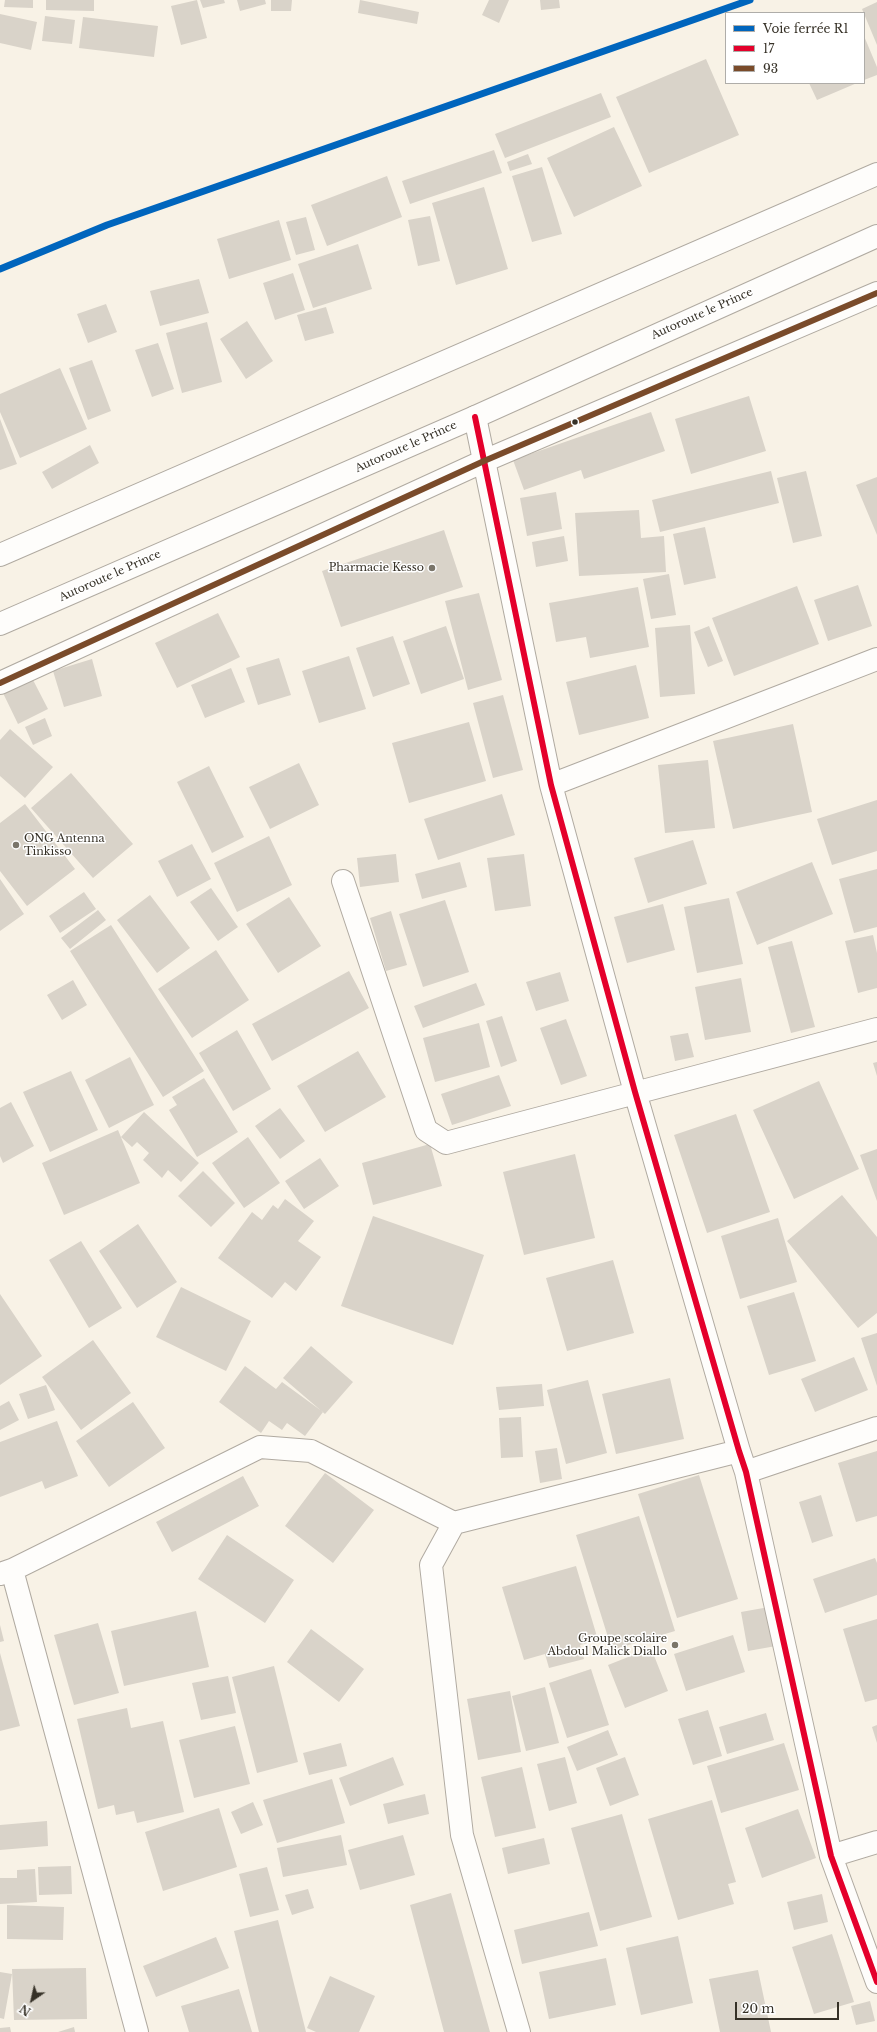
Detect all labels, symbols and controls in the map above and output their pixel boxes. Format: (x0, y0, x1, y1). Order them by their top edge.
legend (725, 12, 865, 84)
text: Voie ferrée R1 (763, 21, 849, 36)
text: 17 (763, 41, 774, 56)
text: 93 (763, 61, 778, 76)
street label: Autoroute le Prince (649, 286, 755, 342)
unlabelled marker (570, 417, 580, 427)
street label: Autoroute le Prince (353, 419, 459, 475)
street label: Autoroute le Prince (57, 548, 163, 604)
place label: Pharmacie Kesso (329, 561, 424, 575)
marker: Pharmacie Kesso (427, 563, 437, 573)
place label: ONG Antenna Tinkisso (24, 832, 105, 858)
marker: ONG Antenna Tinkisso (11, 840, 21, 850)
place label: Groupe scolaire Abdoul Malick Diallo (547, 1632, 667, 1658)
marker: Groupe scolaire Abdoul Malick Diallo (670, 1640, 680, 1650)
north arrow (12, 1980, 52, 2020)
scale bar (737, 1994, 841, 2020)
text: N (17, 2001, 33, 2019)
text: 20 m (742, 2001, 774, 2016)

